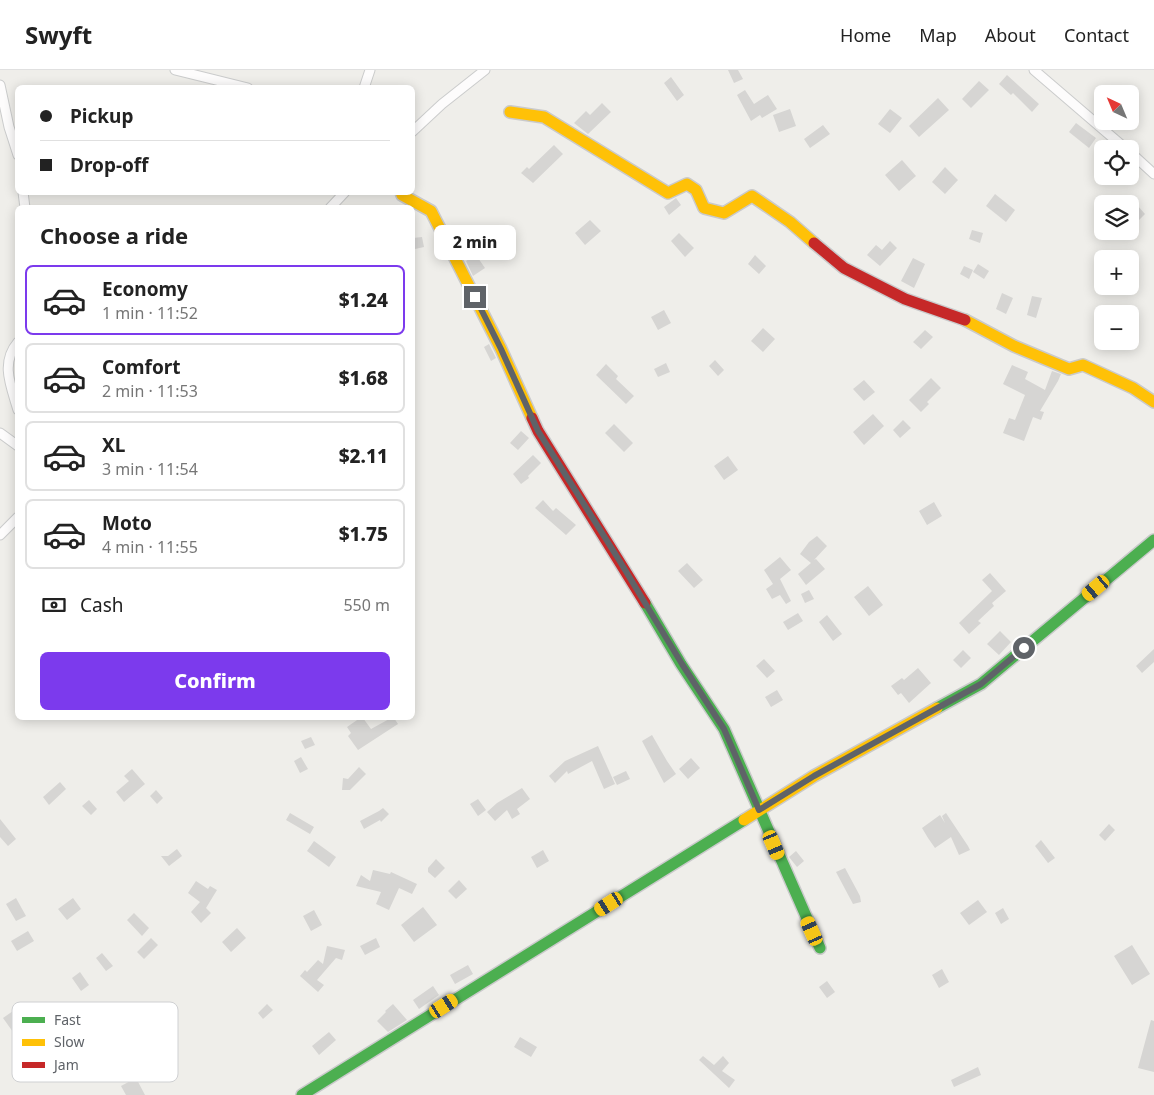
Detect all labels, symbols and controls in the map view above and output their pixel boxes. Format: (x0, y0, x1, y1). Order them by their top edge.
text: Swyft (25, 18, 92, 51)
text: Home (840, 23, 891, 47)
text: Map (919, 23, 957, 47)
text: About (985, 23, 1036, 47)
text: Contact (1064, 23, 1129, 47)
north arrow (1094, 85, 1139, 130)
map controls (1094, 85, 1139, 350)
text: Pickup (70, 103, 133, 129)
button: locate (1094, 140, 1139, 185)
text: Drop-off (70, 152, 149, 178)
button: layers (1094, 195, 1139, 240)
text: Choose a ride (40, 220, 188, 250)
callout: 2 min (434, 224, 516, 260)
text: 2 min (453, 231, 497, 253)
button: + (1094, 250, 1139, 295)
text: Economy (102, 276, 188, 302)
icon: car (42, 278, 87, 323)
route end (464, 286, 486, 308)
text: $1.24 (339, 287, 388, 313)
text: 1 min · 11:52 (102, 302, 198, 324)
button: − (1094, 305, 1139, 350)
text: Comfort (102, 354, 181, 380)
icon: car (42, 356, 87, 401)
text: $1.68 (339, 365, 388, 391)
text: 2 min · 11:53 (102, 380, 198, 402)
text: XL (102, 432, 125, 458)
icon: car (42, 434, 87, 479)
text: $2.11 (339, 443, 388, 469)
text: 3 min · 11:54 (102, 458, 198, 480)
text: Moto (102, 510, 152, 536)
icon: car (42, 512, 87, 557)
text: $1.75 (339, 521, 388, 547)
text: 4 min · 11:55 (102, 536, 198, 558)
car (1079, 573, 1112, 603)
icon: cash (40, 591, 68, 619)
text: Cash (80, 592, 124, 618)
text: 550 m (343, 594, 390, 616)
route start (1013, 637, 1035, 659)
button: Confirm (40, 652, 390, 710)
car (761, 828, 786, 862)
car (592, 890, 625, 918)
car (799, 914, 824, 948)
car (427, 992, 460, 1020)
legend (12, 1002, 178, 1082)
text: Fast (54, 1010, 81, 1029)
text: Slow (54, 1032, 85, 1051)
text: Jam (52, 1055, 79, 1074)

